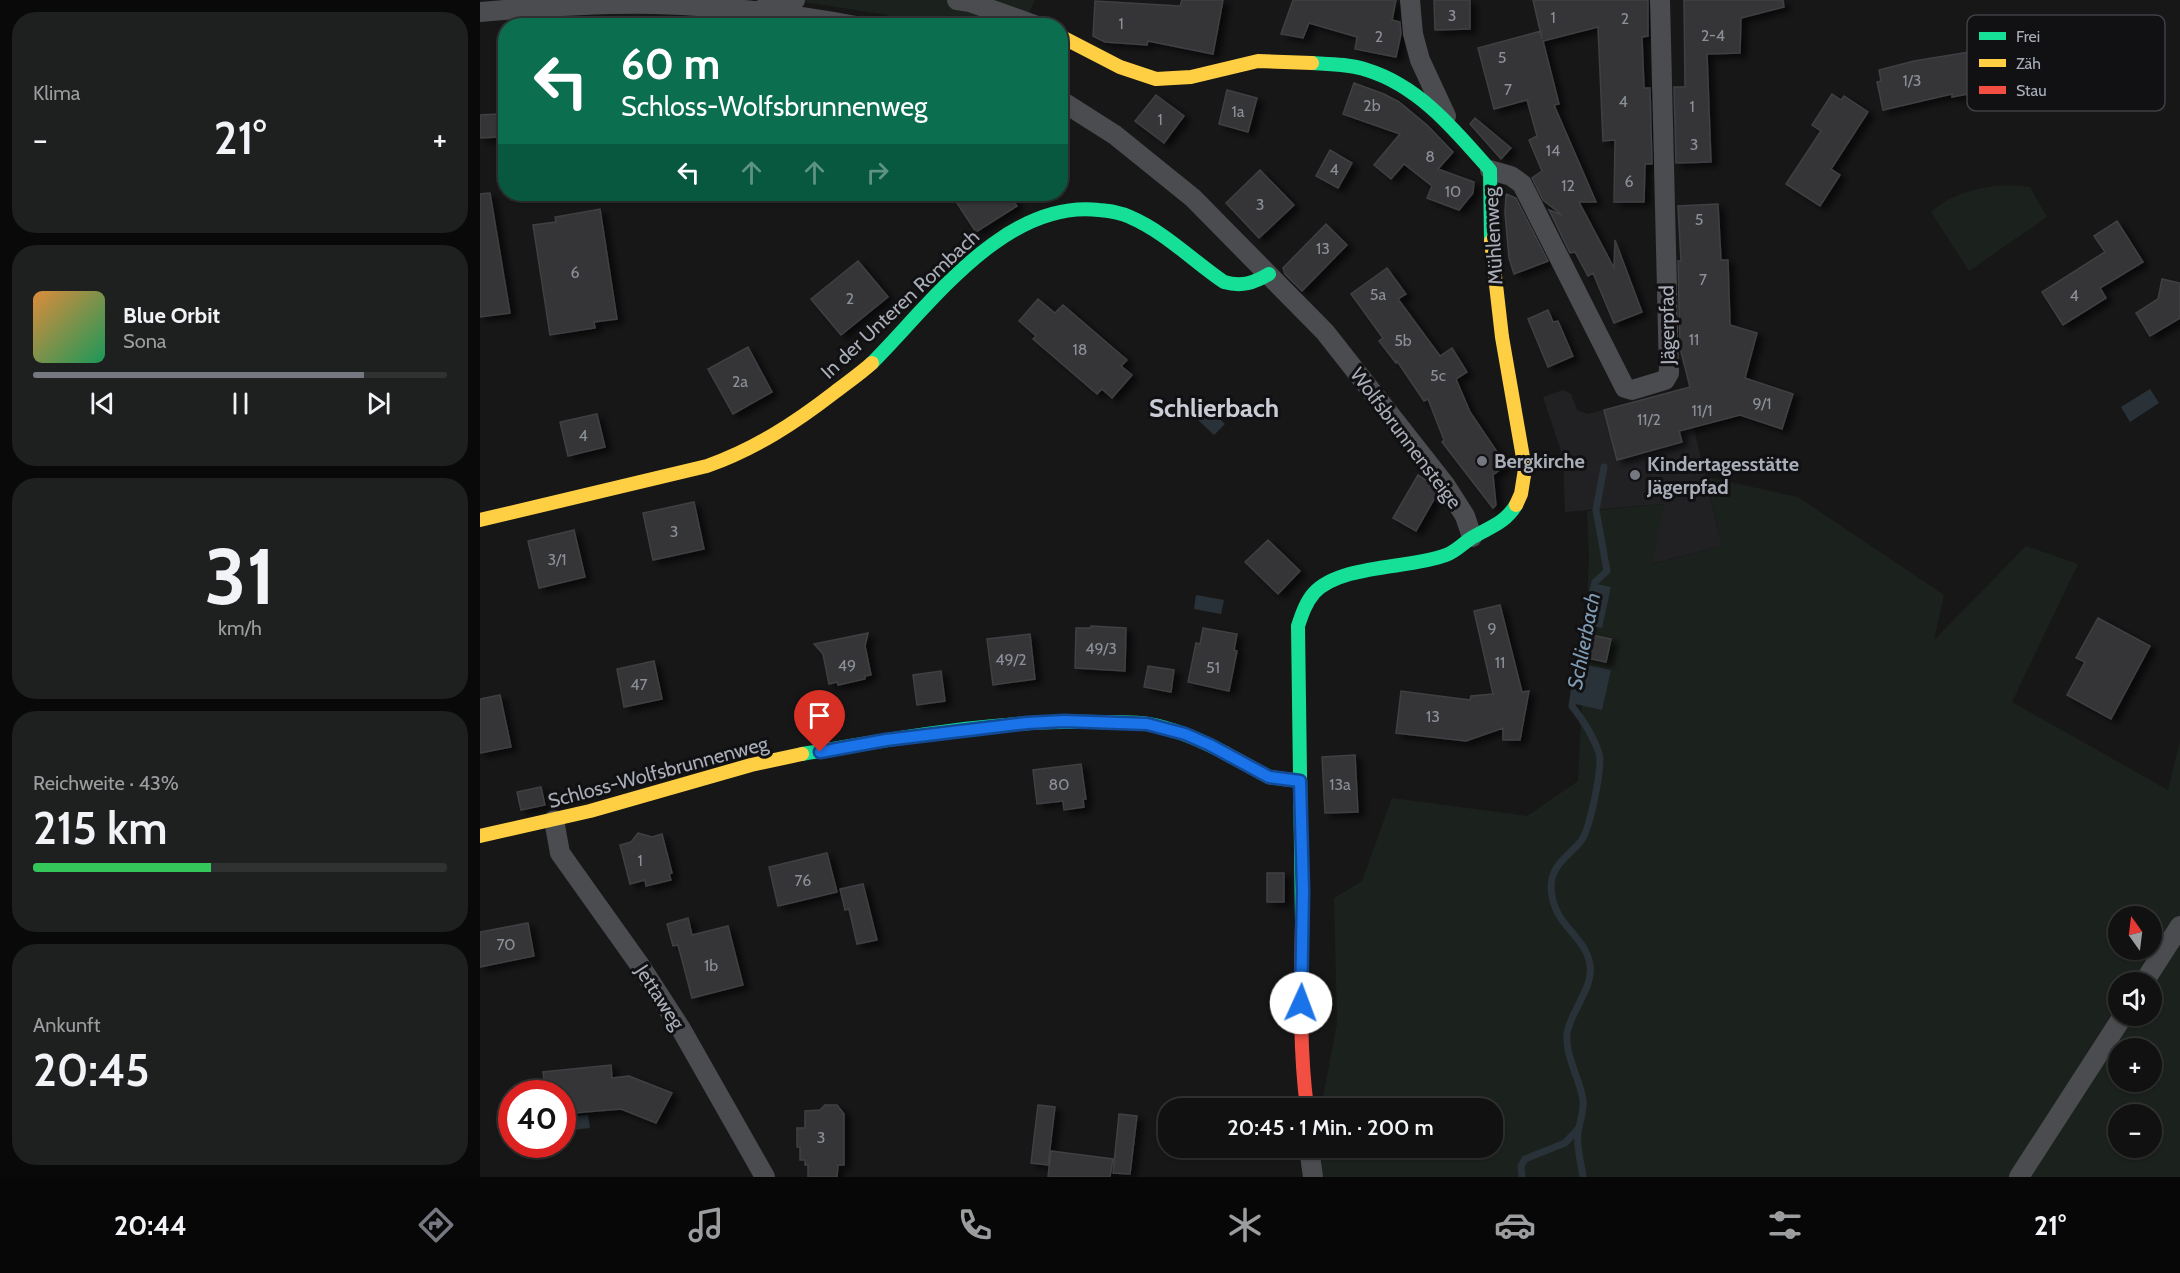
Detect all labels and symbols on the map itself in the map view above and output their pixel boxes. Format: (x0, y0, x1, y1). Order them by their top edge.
house number: 3 (1448, 6, 1456, 25)
house number: 1 (1550, 8, 1556, 27)
house number: 2 (1621, 9, 1629, 28)
house number: 1 (1118, 14, 1124, 33)
legend (1967, 15, 2165, 111)
house number: 2-4 (1701, 26, 1725, 45)
house number: 2 (1375, 27, 1383, 46)
text: Frei (2016, 27, 2040, 46)
house number: 5 (1498, 48, 1506, 67)
text: Zäh (2016, 54, 2041, 73)
house number: 1/3 (1902, 71, 1922, 90)
house number: 7 (1504, 80, 1512, 99)
text: Stau (2016, 81, 2047, 100)
house number: 4 (1618, 92, 1628, 111)
house number: 2b (1363, 96, 1381, 115)
house number: 1 (1689, 97, 1695, 116)
house number: 1a (1232, 102, 1245, 121)
house number: 1 (1157, 110, 1163, 129)
house number: 3 (1690, 135, 1698, 154)
house number: 14 (1546, 141, 1560, 160)
house number: 8 (1425, 147, 1435, 166)
house number: 4 (1329, 160, 1339, 179)
house number: 6 (1624, 172, 1634, 191)
house number: 12 (1561, 176, 1575, 195)
house number: 10 (1445, 182, 1461, 201)
street label: Mühlenweg (1478, 186, 1508, 285)
house number: 3 (1256, 195, 1264, 214)
house number: 5 (1695, 210, 1703, 229)
street label: In der Unteren Rombach (816, 224, 984, 384)
house number: 13 (1316, 239, 1330, 258)
house number: 6 (570, 263, 580, 282)
house number: 7 (1699, 270, 1707, 289)
house number: 5a (1370, 285, 1386, 304)
street label: Jägerpfad (1654, 285, 1680, 366)
house number: 4 (2069, 286, 2079, 305)
house number: 2 (846, 289, 854, 308)
house number: 11 (1689, 330, 1699, 349)
house number: 5b (1394, 331, 1412, 350)
house number: 18 (1073, 340, 1087, 359)
street label: Wolfsbrunnensteige (1345, 363, 1467, 513)
house number: 5c (1430, 366, 1446, 385)
house number: 2a (732, 372, 748, 391)
district label: Schlierbach (1149, 392, 1279, 424)
house number: 9/1 (1753, 394, 1771, 413)
house number: 11/1 (1692, 401, 1712, 420)
house number: 11/2 (1637, 410, 1661, 429)
house number: 4 (578, 426, 588, 445)
place label: Bergkirche (1494, 449, 1585, 473)
place label: Kindertagesstätte Jägerpfad (1646, 452, 1799, 499)
marker: Bergkirche (1475, 454, 1489, 468)
marker: Kindertagesstätte Jägerpfad (1628, 468, 1642, 482)
house number: 3 (670, 522, 678, 541)
house number: 3/1 (547, 550, 567, 569)
water label: Schlierbach (1562, 591, 1605, 691)
house number: 9 (1487, 619, 1497, 638)
house number: 49/3 (1085, 639, 1117, 658)
house number: 49/2 (995, 650, 1027, 669)
house number: 11 (1495, 653, 1505, 672)
house number: 49 (838, 656, 856, 675)
house number: 51 (1206, 658, 1220, 677)
house number: 47 (630, 675, 648, 694)
pin (794, 690, 845, 752)
house number: 13 (1426, 707, 1440, 726)
street label: Schloss-Wolfsbrunnenweg (545, 731, 772, 813)
house number: 80 (1049, 775, 1069, 794)
house number: 13a (1329, 775, 1351, 794)
house number: 1 (637, 851, 643, 870)
house number: 76 (795, 871, 811, 890)
north arrow (2108, 906, 2162, 960)
house number: 70 (496, 935, 516, 954)
house number: 1b (704, 956, 718, 975)
street label: Jettaweg (630, 959, 690, 1035)
position arrow (1269, 971, 1333, 1035)
speed limit sign: 40 (498, 1080, 576, 1158)
house number: 3 (817, 1128, 825, 1147)

